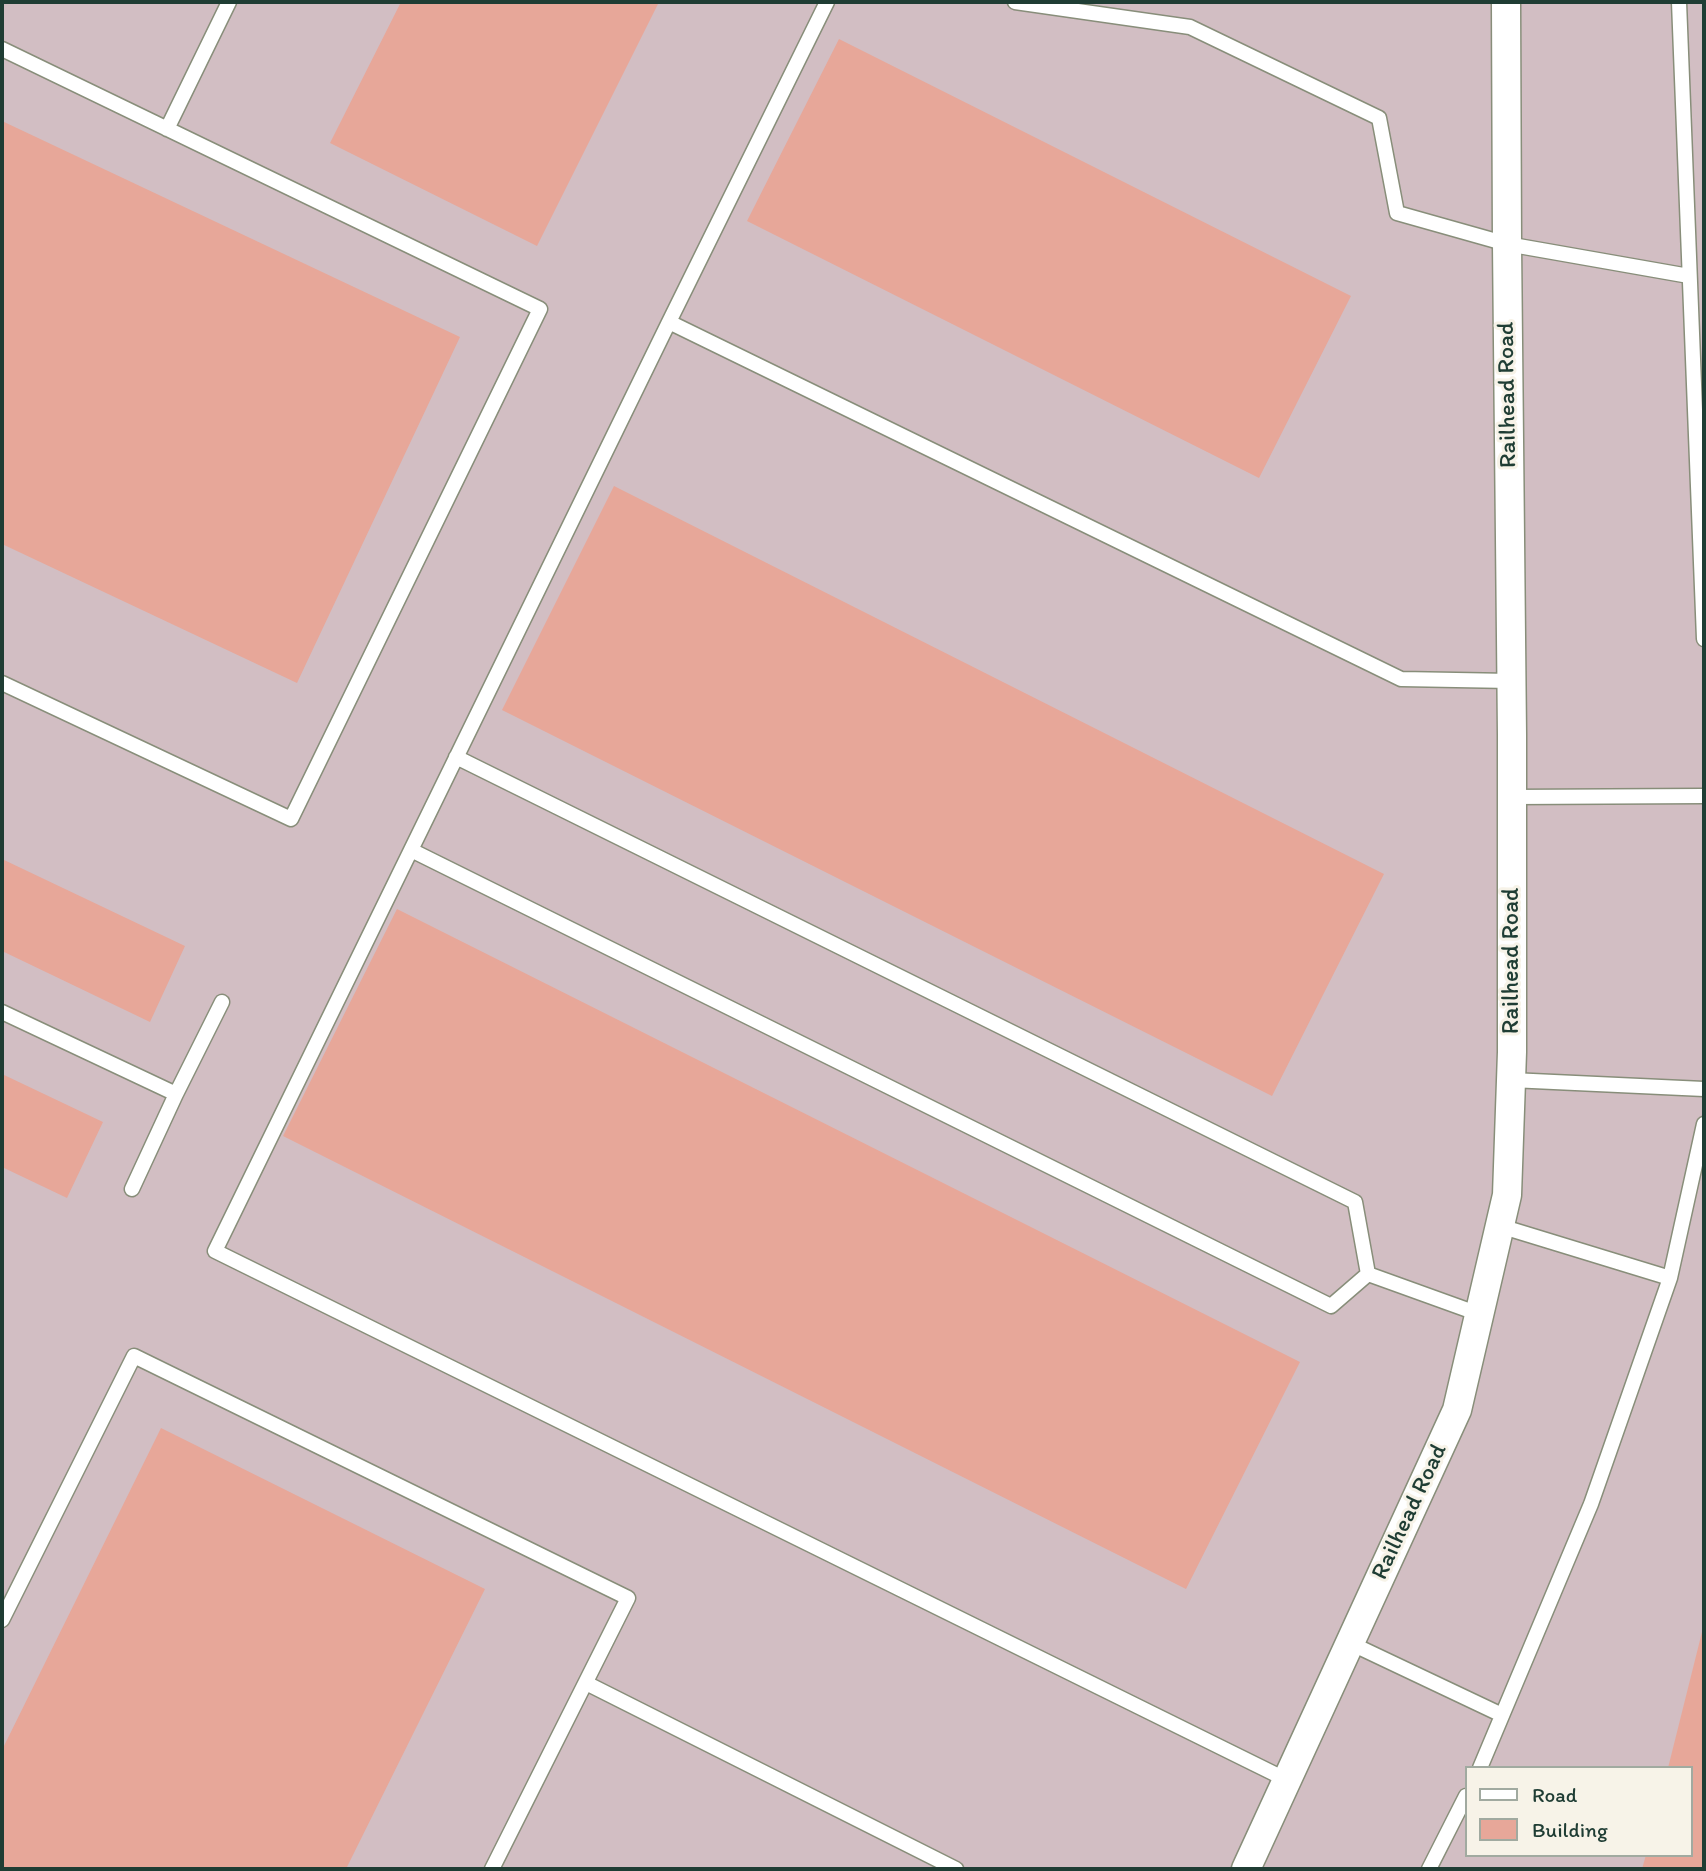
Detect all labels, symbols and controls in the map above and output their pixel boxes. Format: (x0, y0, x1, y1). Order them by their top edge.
street label: Railhead Road (1492, 322, 1524, 468)
street label: Railhead Road (1498, 888, 1526, 1034)
street label: Railhead Road (1366, 1440, 1454, 1584)
legend (1464, 1766, 1692, 1857)
text: Road (1532, 1782, 1577, 1807)
text: Building (1532, 1817, 1608, 1842)

